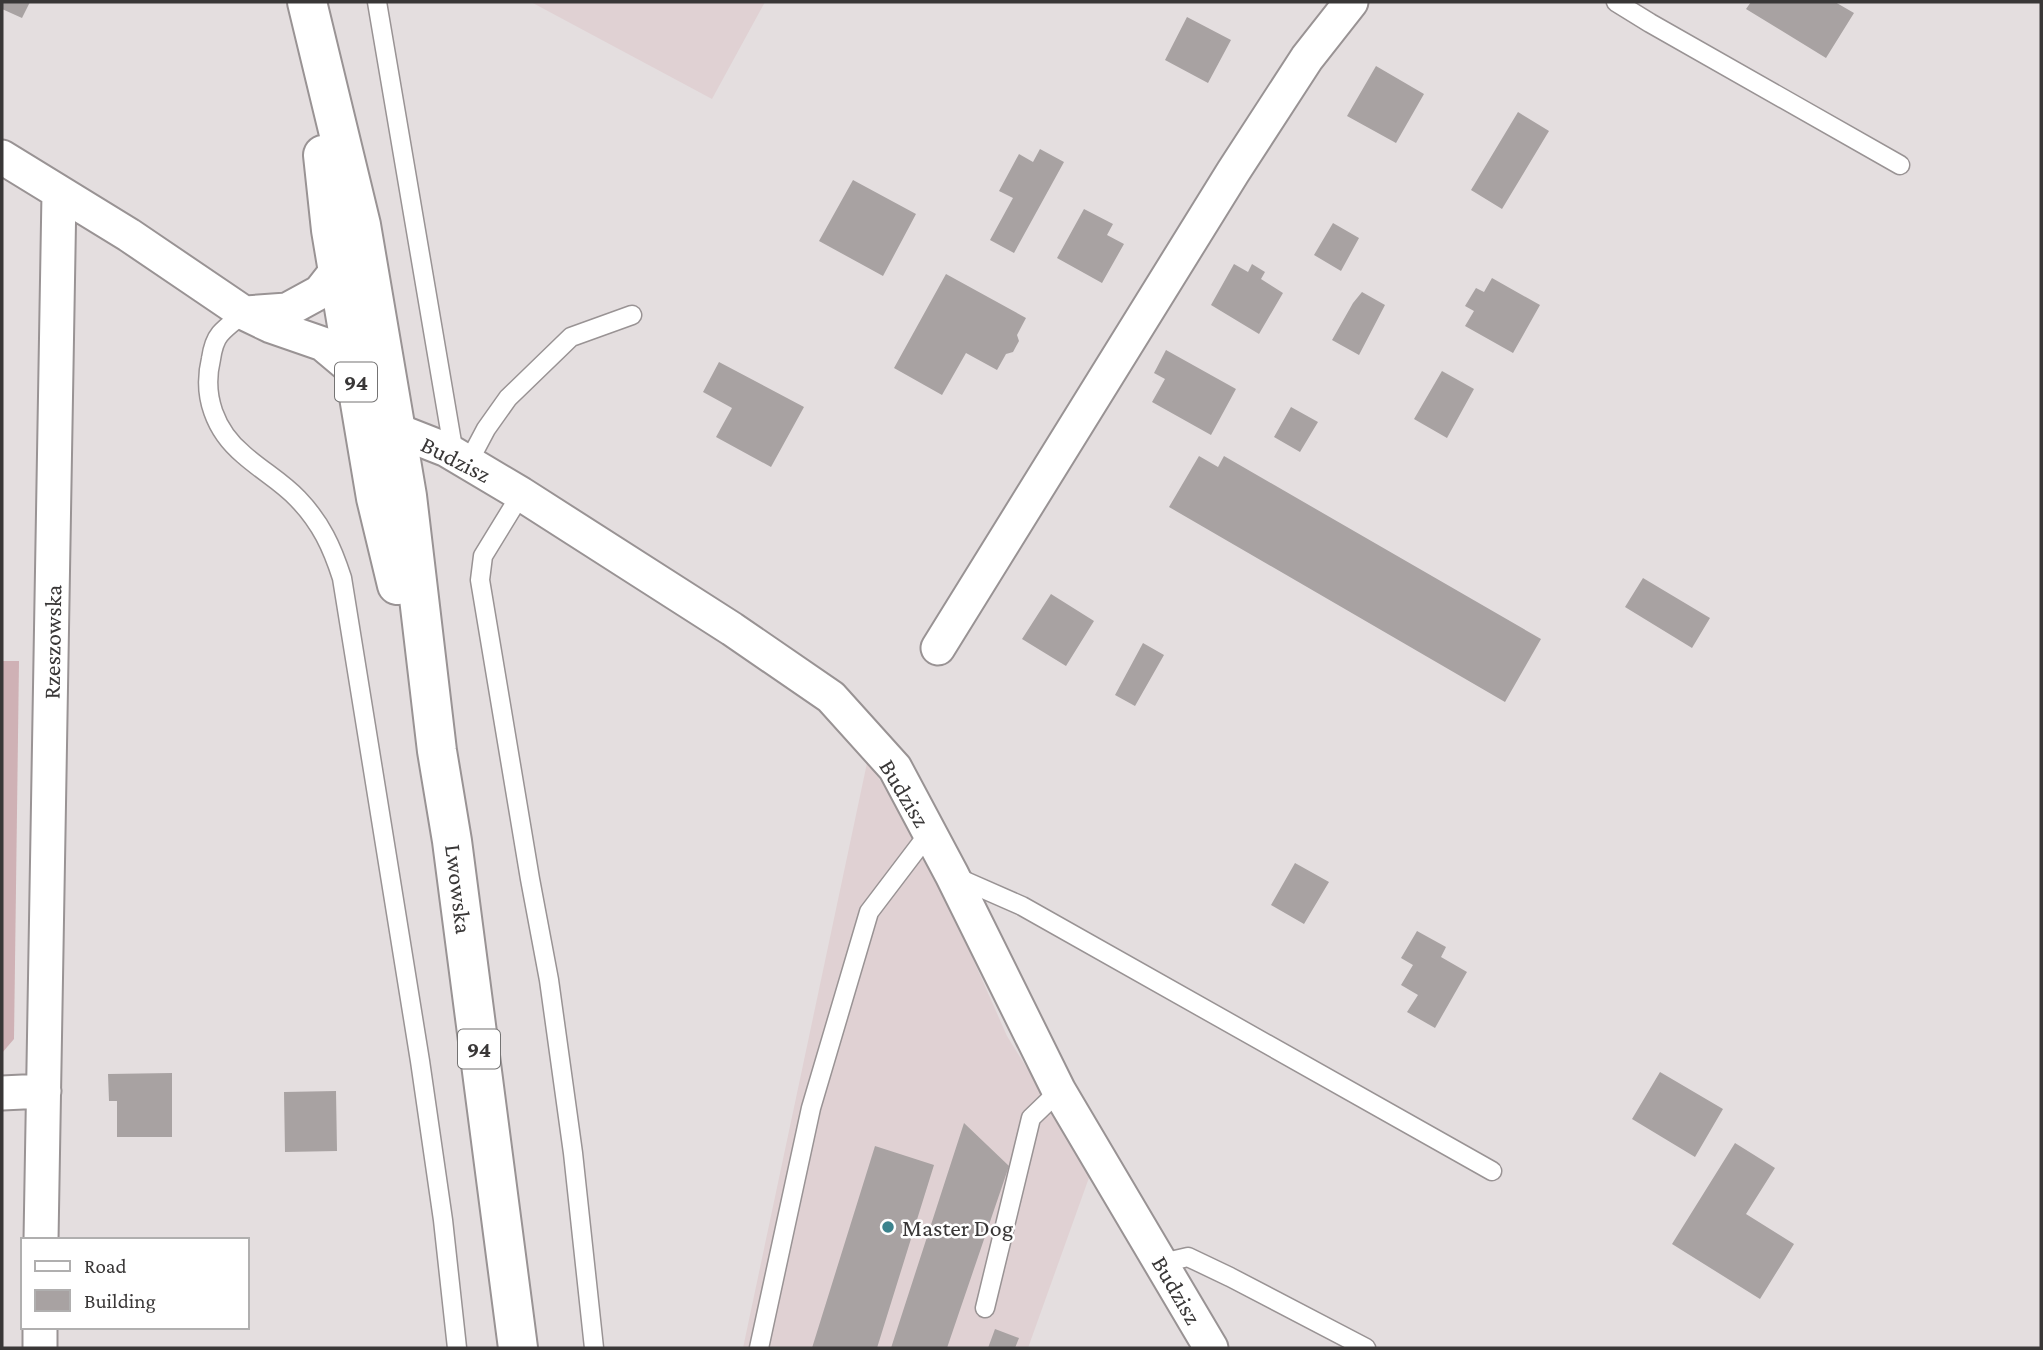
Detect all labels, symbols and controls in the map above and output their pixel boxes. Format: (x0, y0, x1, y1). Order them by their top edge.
road number: 94 (335, 362, 377, 402)
street label: Budzisz (417, 430, 495, 488)
street label: Rzeszowska (38, 584, 66, 700)
street label: Budzisz (874, 754, 936, 832)
street label: Lwowska (440, 843, 478, 935)
road number: 94 (458, 1030, 500, 1068)
place label: Master Dog (902, 1214, 1014, 1241)
marker: Master Dog (880, 1219, 896, 1235)
legend (21, 1238, 248, 1329)
street label: Budzisz (1147, 1251, 1207, 1329)
text: Road (84, 1254, 127, 1278)
text: Building (84, 1289, 156, 1313)

